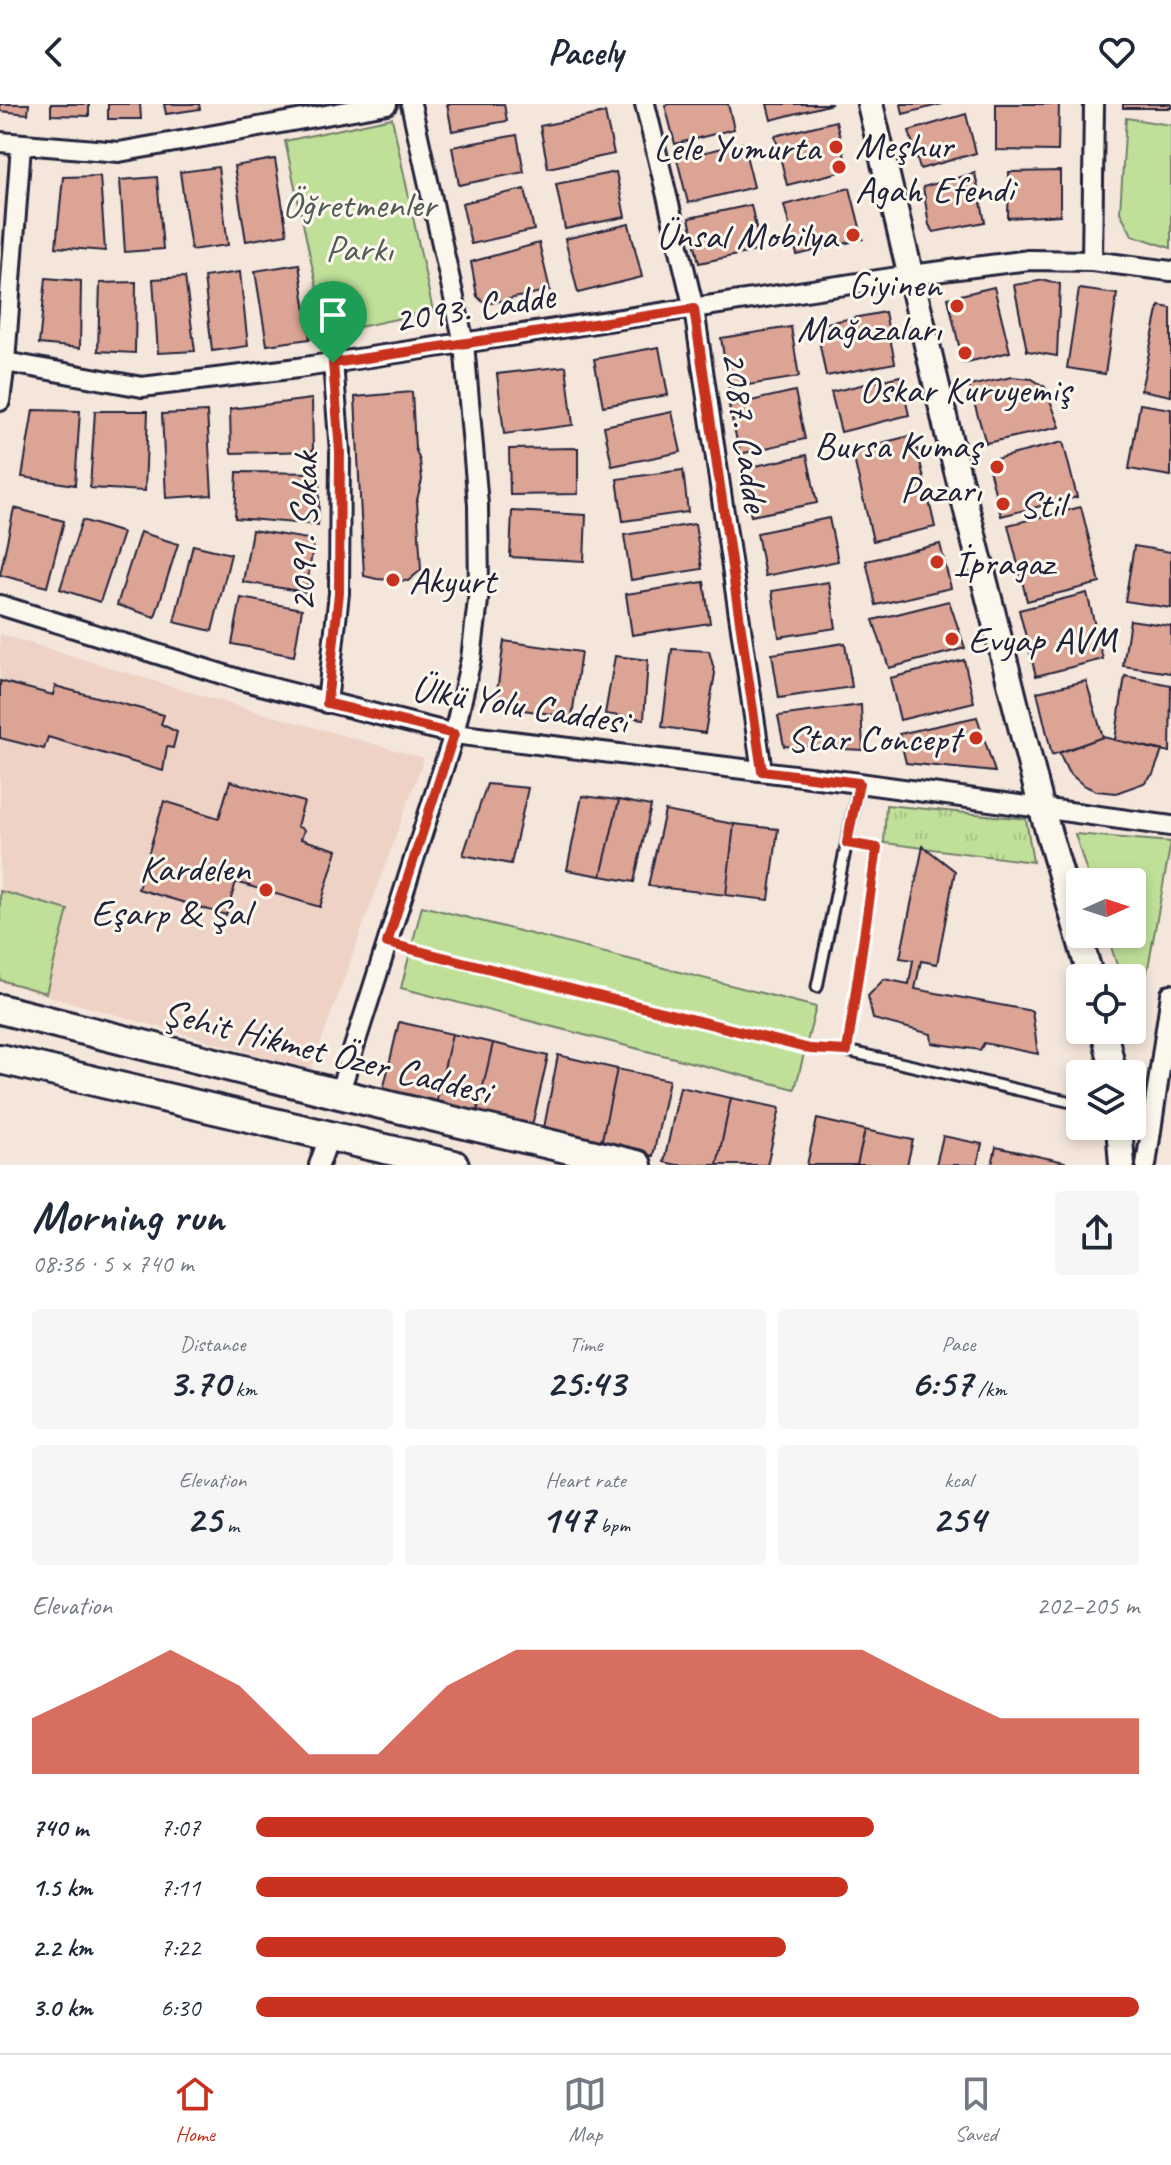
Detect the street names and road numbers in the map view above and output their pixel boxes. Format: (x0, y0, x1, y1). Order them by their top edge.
street label: 2093. Cadde (390, 271, 560, 343)
street label: 2087. Cadde (711, 348, 780, 517)
street label: 2091. Sokak (279, 450, 328, 612)
street label: Ülkü Yolu Caddesi (409, 664, 635, 745)
street label: Şehit Hikmet Özer Caddesi (158, 988, 500, 1116)

